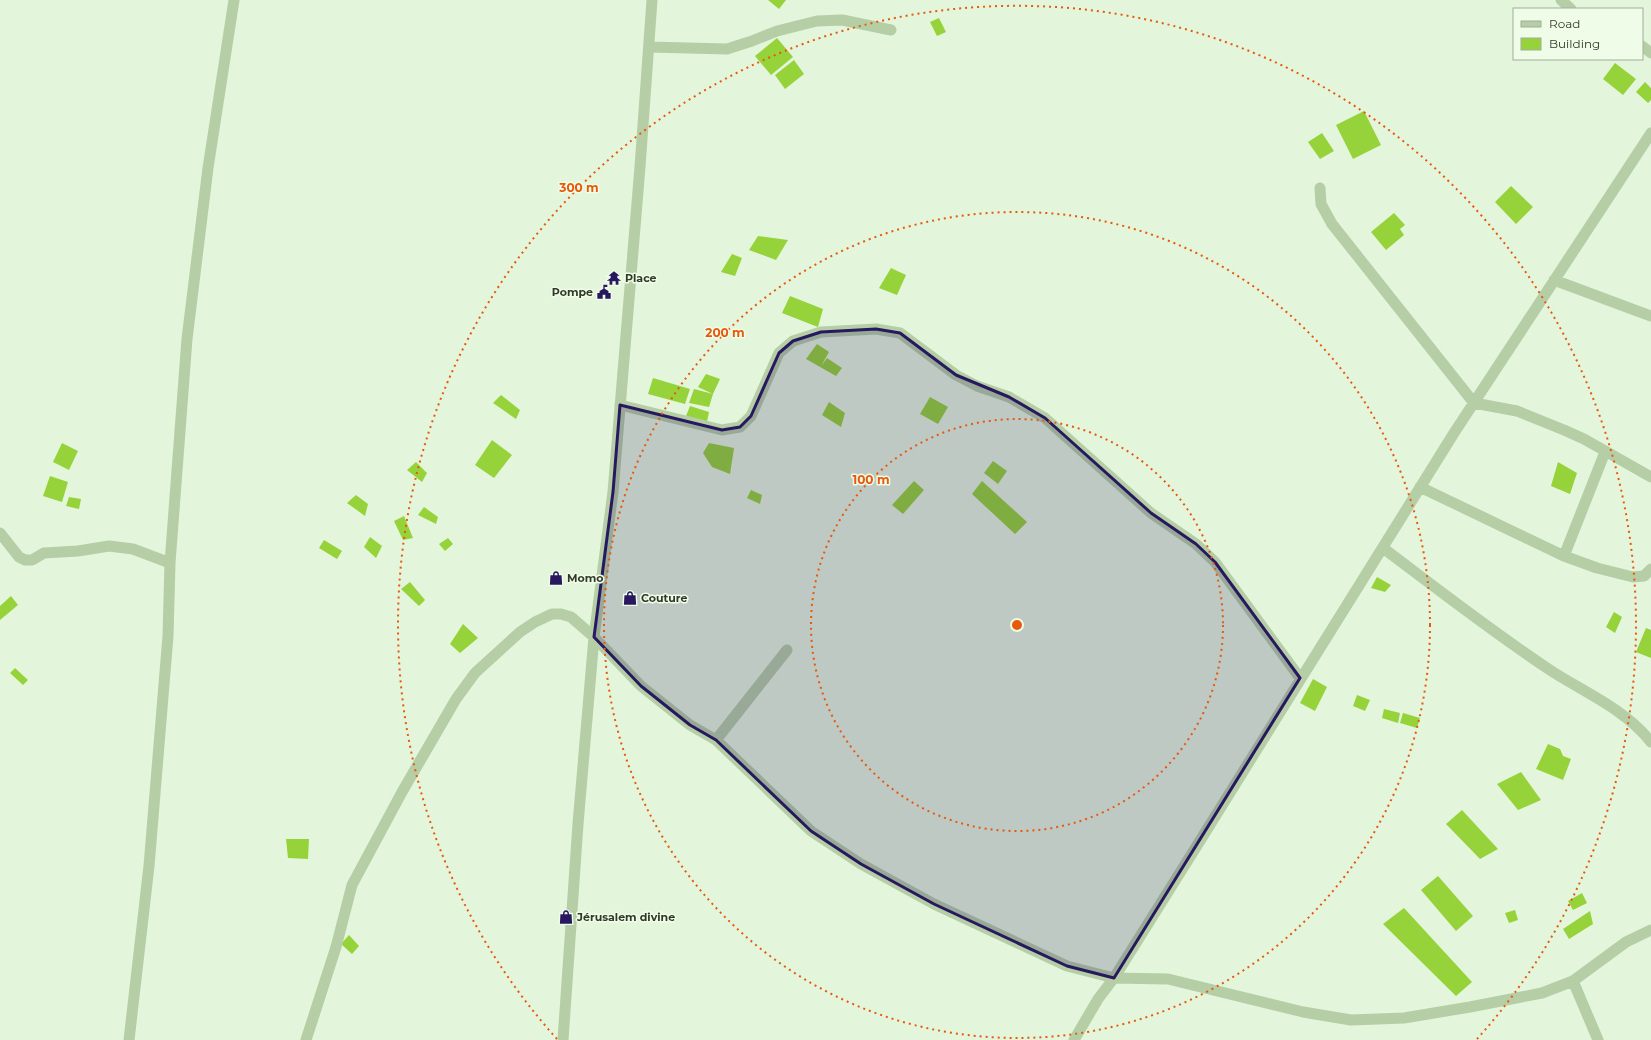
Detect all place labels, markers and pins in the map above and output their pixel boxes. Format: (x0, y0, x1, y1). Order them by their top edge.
temple icon: Place (606, 270, 622, 286)
place label: Place (625, 271, 657, 285)
public building icon: Pompe (596, 284, 612, 300)
place label: Pompe (552, 285, 593, 299)
shop icon: Momo (548, 570, 564, 586)
place label: Momo (567, 571, 604, 585)
shop icon: Couture (622, 590, 638, 606)
place label: Couture (641, 591, 688, 605)
centre of rings (1010, 618, 1024, 632)
shop icon: Jérusalem divine (558, 909, 574, 925)
place label: Jérusalem divine (576, 910, 675, 924)

